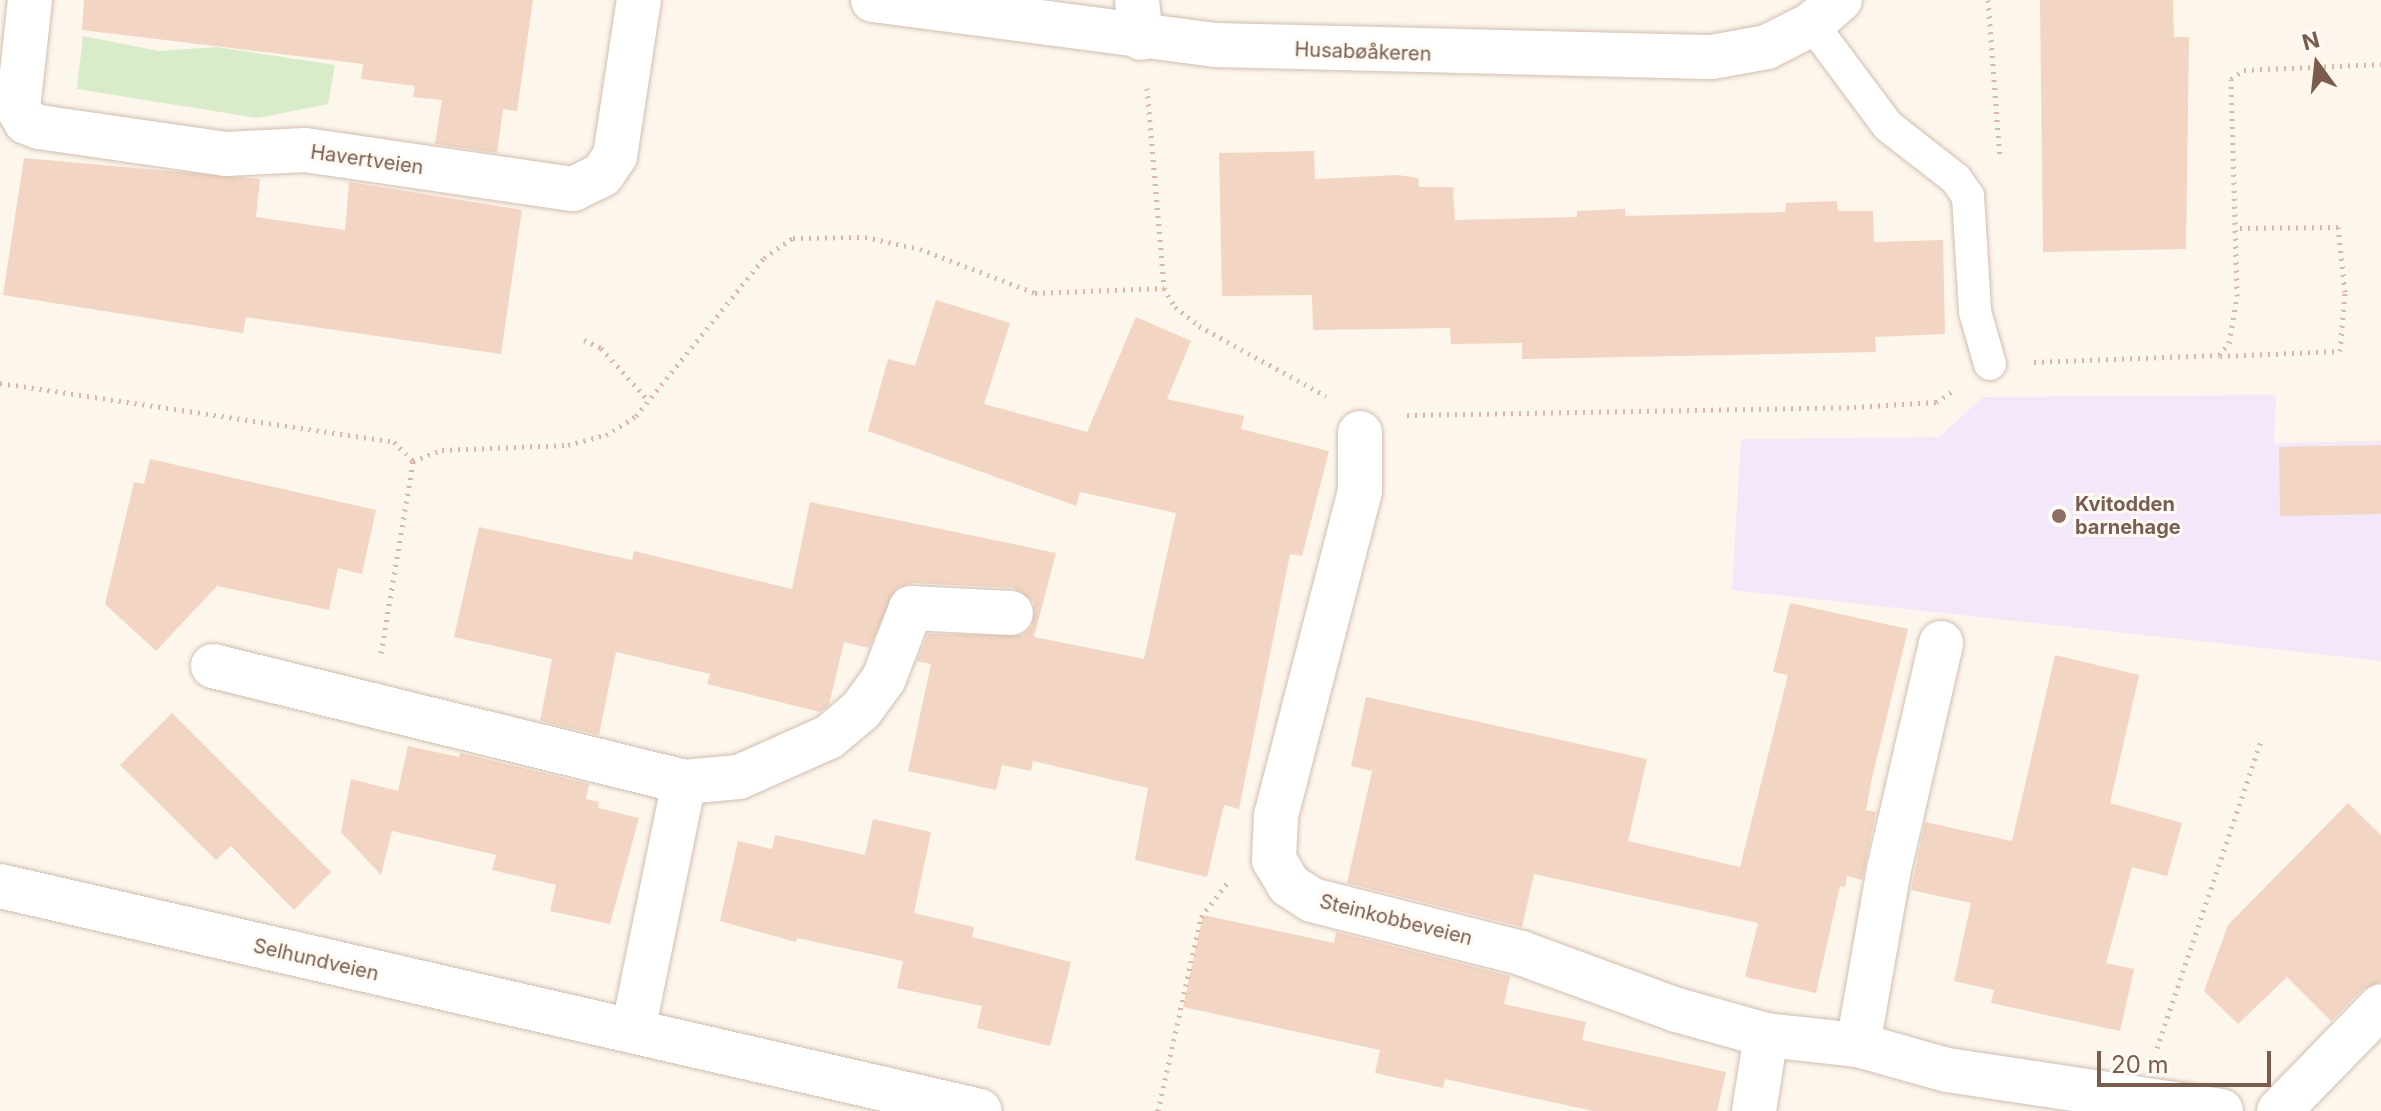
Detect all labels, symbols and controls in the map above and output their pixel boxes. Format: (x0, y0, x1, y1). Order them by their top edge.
north arrow (2277, 24, 2357, 104)
text: N (2299, 26, 2322, 56)
street label: Husabøåkeren (1294, 38, 1432, 66)
street label: Havertveien (309, 140, 425, 180)
place label: Kvitodden barnehage (2075, 492, 2181, 539)
marker: Kvitodden barnehage (2050, 507, 2068, 525)
street label: Steinkobbeveien (1317, 889, 1475, 951)
street label: Selhundveien (251, 934, 381, 986)
scale bar (2101, 1035, 2275, 1085)
text: 20 m (2111, 1050, 2169, 1079)

